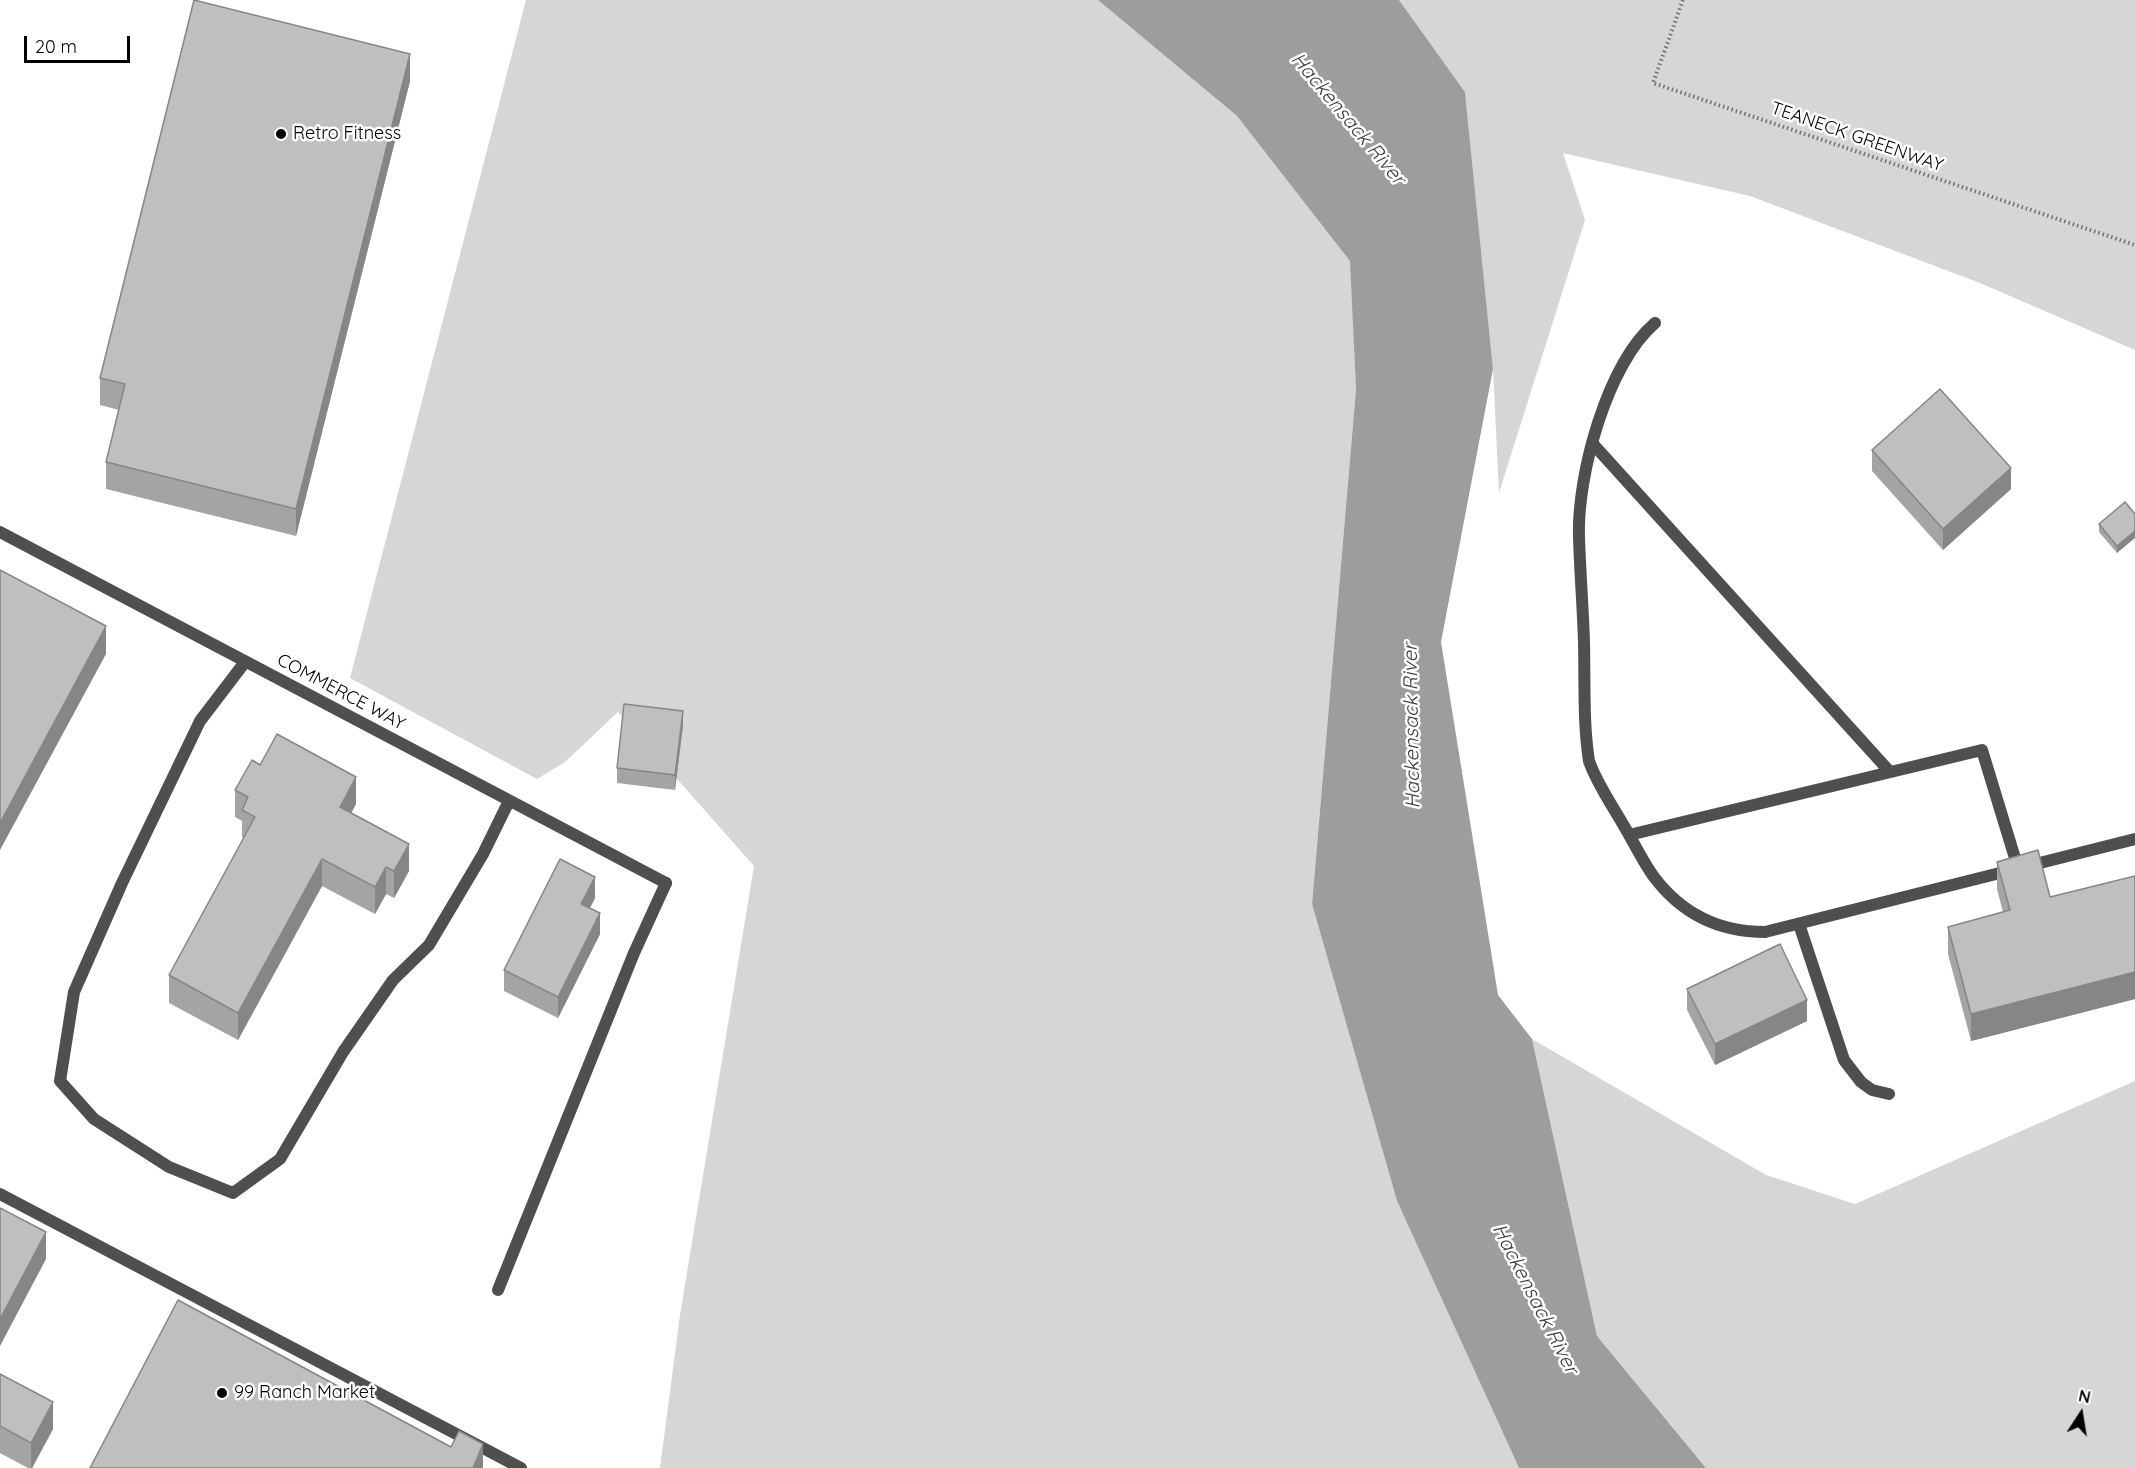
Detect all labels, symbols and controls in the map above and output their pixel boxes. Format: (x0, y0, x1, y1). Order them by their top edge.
scale bar (27, 24, 134, 62)
text: 20 m (35, 35, 77, 58)
water label: Hackensack River (1286, 48, 1410, 190)
street label: TEANECK GREENWAY (1768, 97, 1946, 177)
place label: Retro Fitness (293, 123, 401, 145)
marker: Retro Fitness (274, 127, 288, 141)
water label: Hackensack River (1399, 643, 1425, 809)
street label: COMMERCE WAY (273, 649, 409, 735)
water label: Hackensack River (1487, 1220, 1583, 1378)
place label: 99 Ranch Market (234, 1382, 375, 1404)
north arrow (2051, 1384, 2111, 1444)
text: N (2077, 1385, 2093, 1407)
marker: 99 Ranch Market (215, 1386, 229, 1400)

